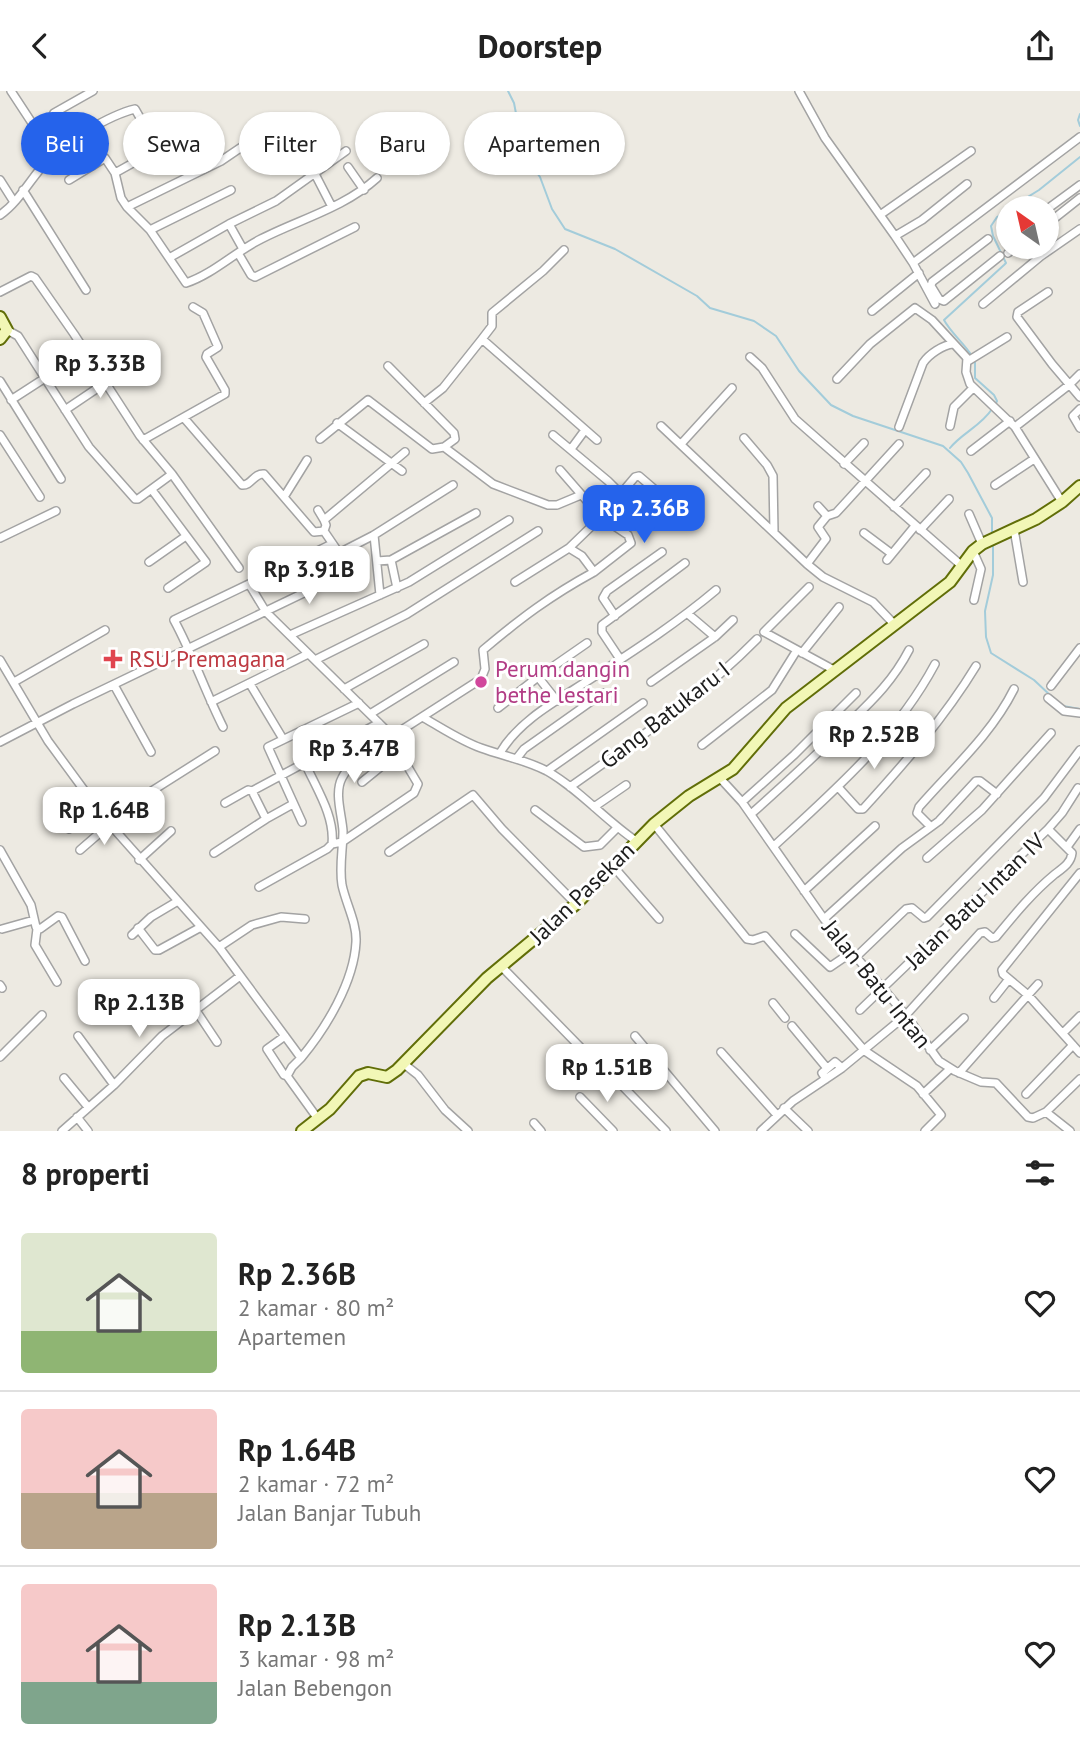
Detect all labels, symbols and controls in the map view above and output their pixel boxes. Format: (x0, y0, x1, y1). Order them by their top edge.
text: Doorstep (478, 25, 602, 67)
icon: back (21, 27, 59, 65)
icon: share (1021, 27, 1059, 65)
chip: Beli (21, 112, 109, 175)
chip: Sewa (123, 112, 225, 175)
chip: Filter (239, 112, 341, 175)
chip: Baru (355, 112, 450, 175)
chip: Apartemen (464, 112, 625, 175)
north arrow (996, 196, 1059, 259)
map controls (996, 196, 1059, 259)
pin: Rp 3.33B (28, 341, 172, 400)
text: Rp 3.33B (55, 348, 145, 377)
pin: Rp 2.36B (572, 485, 716, 545)
text: Rp 2.36B (599, 493, 689, 522)
pin: Rp 3.91B (237, 547, 381, 606)
text: Rp 3.91B (264, 554, 354, 583)
place label: RSU Premagana (129, 644, 285, 673)
marker: RSU Premagana (103, 649, 123, 669)
place label: Perum.dangin bethe lestari (495, 654, 630, 709)
street label: Gang Batukaru I (594, 655, 736, 774)
marker: Perum.dangin bethe lestari (473, 674, 489, 690)
pin: Rp 2.52B (802, 711, 946, 771)
text: Rp 2.52B (829, 719, 919, 748)
pin: Rp 3.47B (282, 725, 426, 785)
text: Rp 3.47B (309, 733, 399, 762)
pin: Rp 1.64B (32, 787, 176, 847)
text: Rp 1.64B (59, 795, 149, 824)
street label: Jalan Batu Intan IV (898, 826, 1051, 975)
street label: Jalan Pasekan (522, 835, 640, 951)
street label: Jalan Batu Intan (816, 913, 938, 1054)
pin: Rp 2.13B (67, 979, 211, 1039)
text: Rp 2.13B (94, 987, 184, 1016)
pin: Rp 1.51B (535, 1045, 679, 1104)
text: Rp 1.51B (562, 1052, 652, 1081)
text: 8 properti (21, 1154, 150, 1193)
icon: filters (1021, 1154, 1059, 1192)
text: Rp 2.36B (238, 1254, 356, 1293)
icon: home (77, 1261, 161, 1345)
icon: heart (1021, 1284, 1059, 1322)
text: 2 kamar · 80 m² (238, 1293, 394, 1322)
text: Apartemen (238, 1322, 346, 1351)
text: Rp 1.64B (238, 1430, 356, 1469)
icon: home (77, 1437, 161, 1521)
icon: heart (1021, 1460, 1059, 1498)
text: 2 kamar · 72 m² (238, 1469, 394, 1498)
text: Jalan Banjar Tubuh (238, 1498, 421, 1527)
text: Rp 2.13B (238, 1605, 356, 1644)
icon: home (77, 1612, 161, 1696)
icon: heart (1021, 1635, 1059, 1673)
text: 3 kamar · 98 m² (238, 1644, 394, 1673)
text: Jalan Bebengon (238, 1673, 392, 1702)

